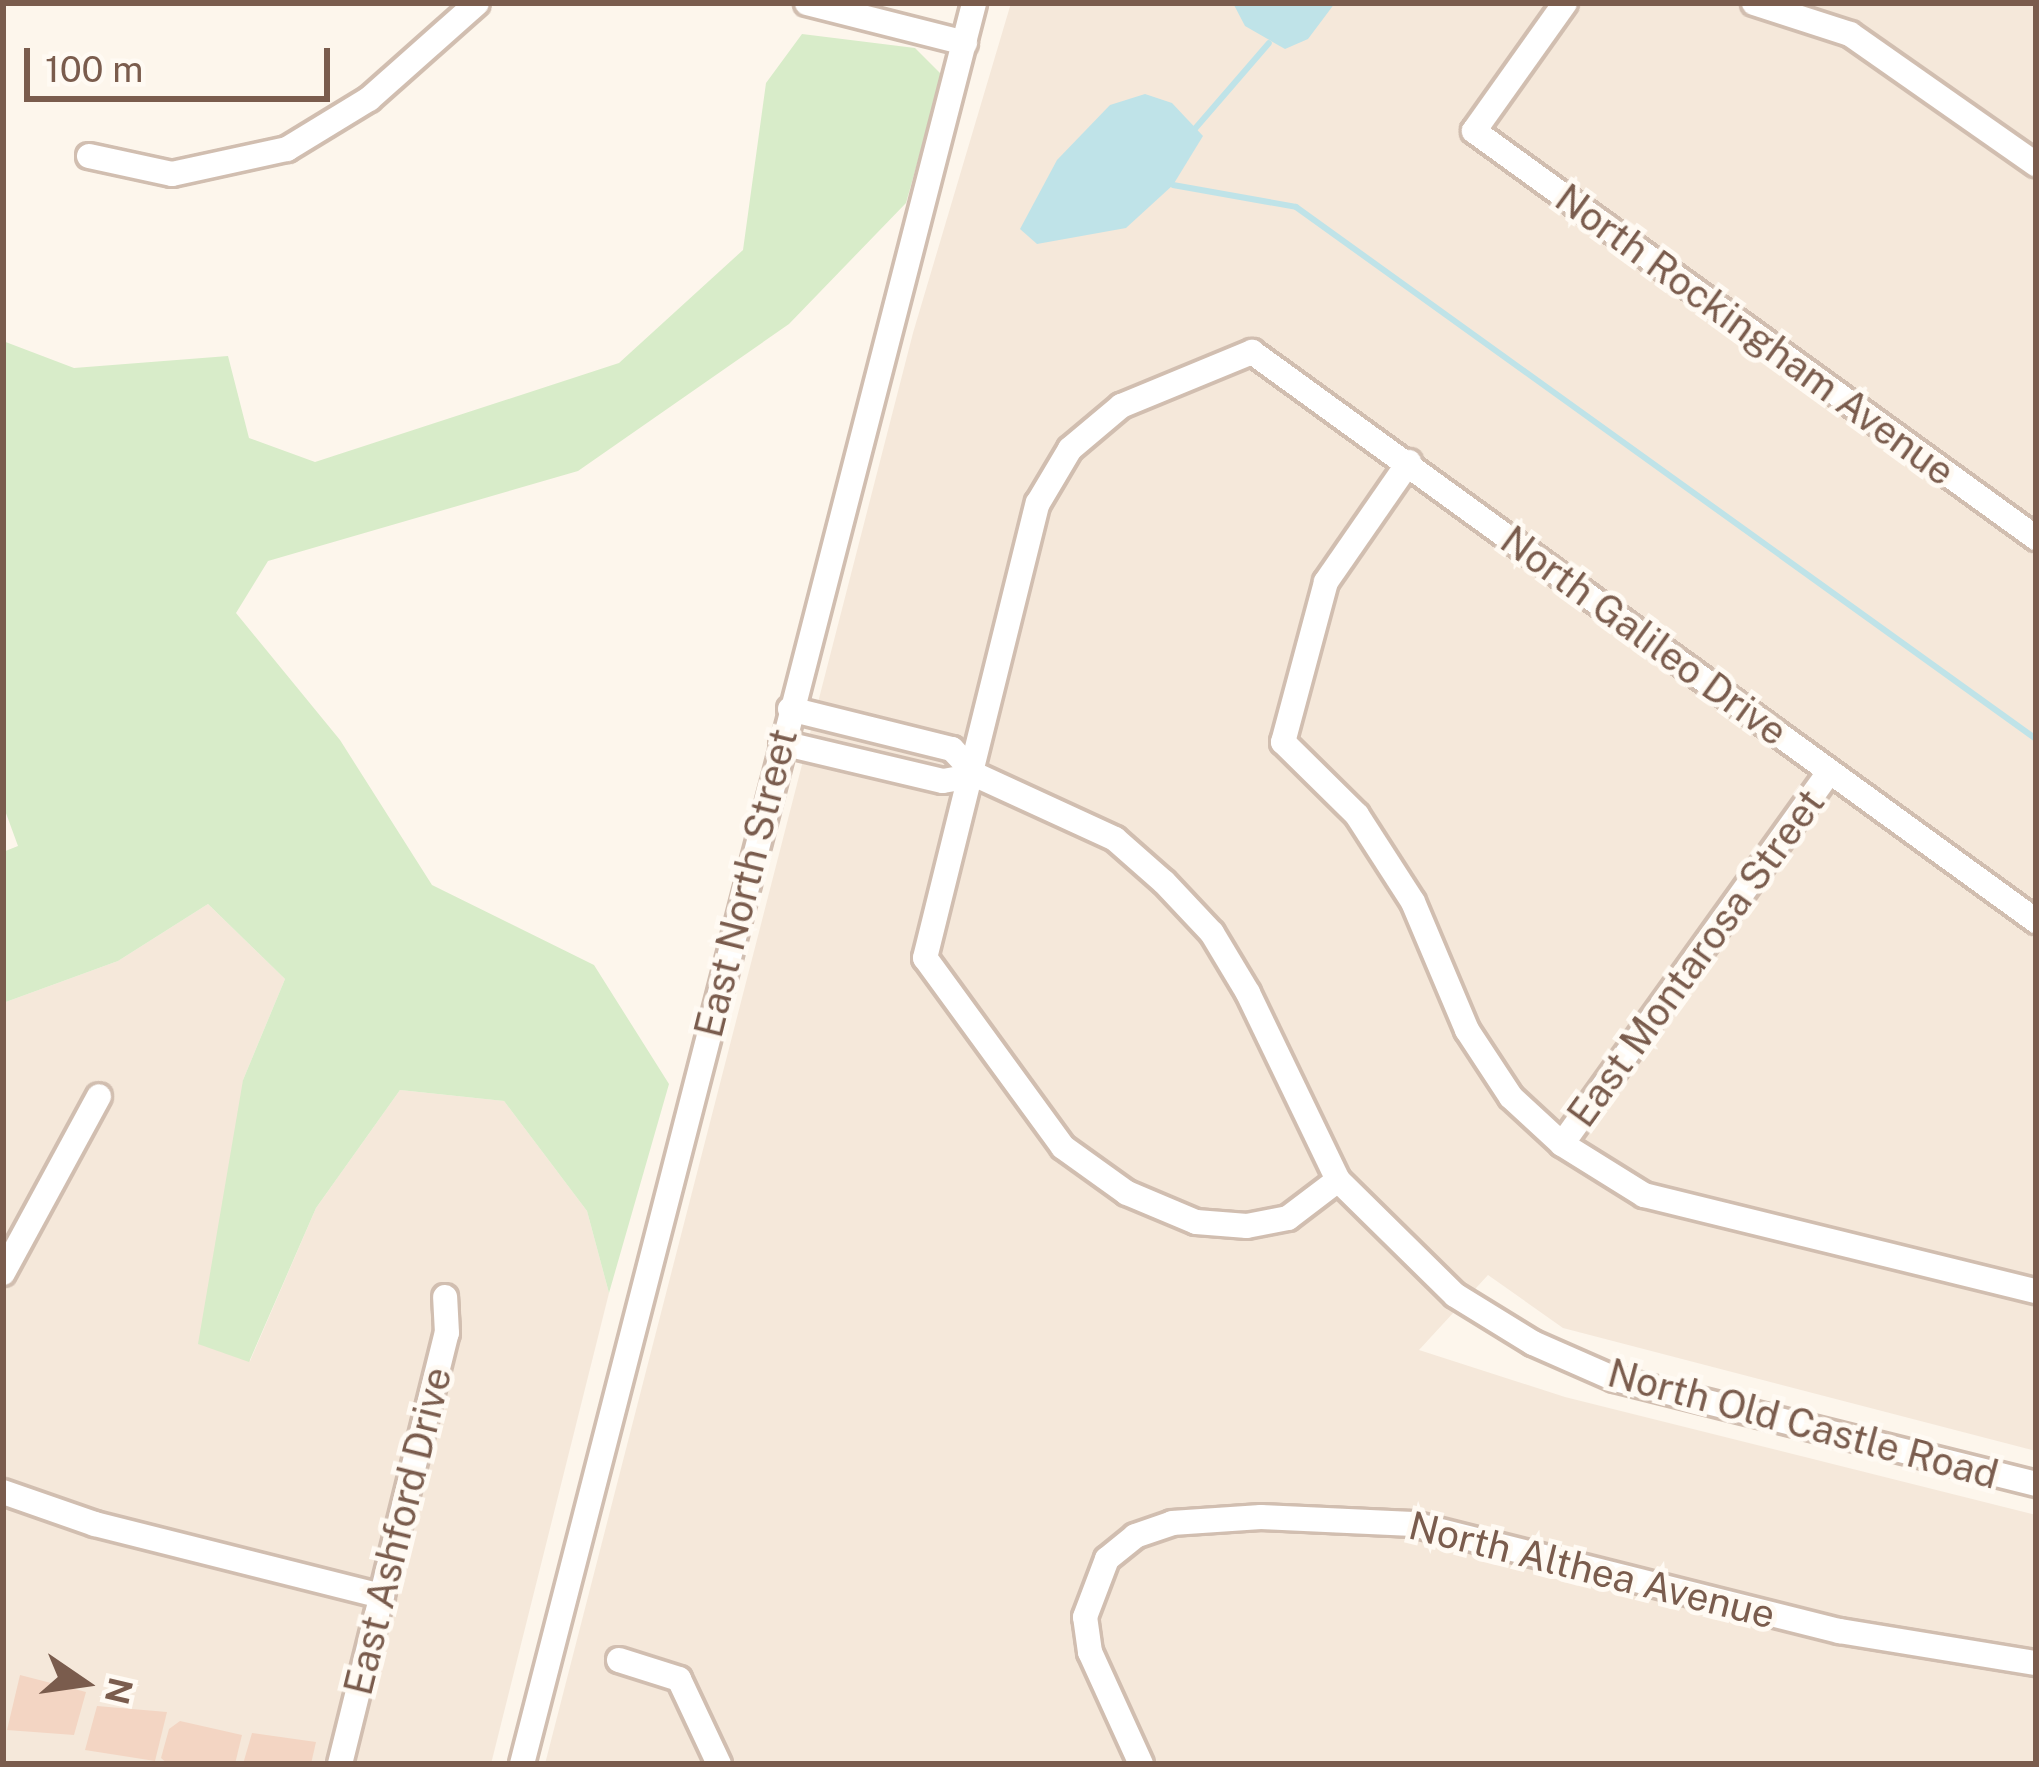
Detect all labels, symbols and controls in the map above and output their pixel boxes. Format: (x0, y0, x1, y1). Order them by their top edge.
scale bar (30, 24, 336, 98)
text: 100 m (45, 48, 143, 90)
street label: North Rockingham Avenue (1546, 175, 1964, 495)
street label: North Galileo Drive (1492, 516, 1796, 756)
street label: East North Street (685, 724, 807, 1042)
street label: East Montarosa Street (1558, 780, 1834, 1136)
street label: North Old Castle Road (1603, 1349, 2003, 1499)
street label: East Ashford Drive (335, 1362, 461, 1700)
street label: North Althea Avenue (1404, 1502, 1780, 1638)
north arrow (24, 1623, 144, 1743)
text: N (98, 1674, 140, 1708)

